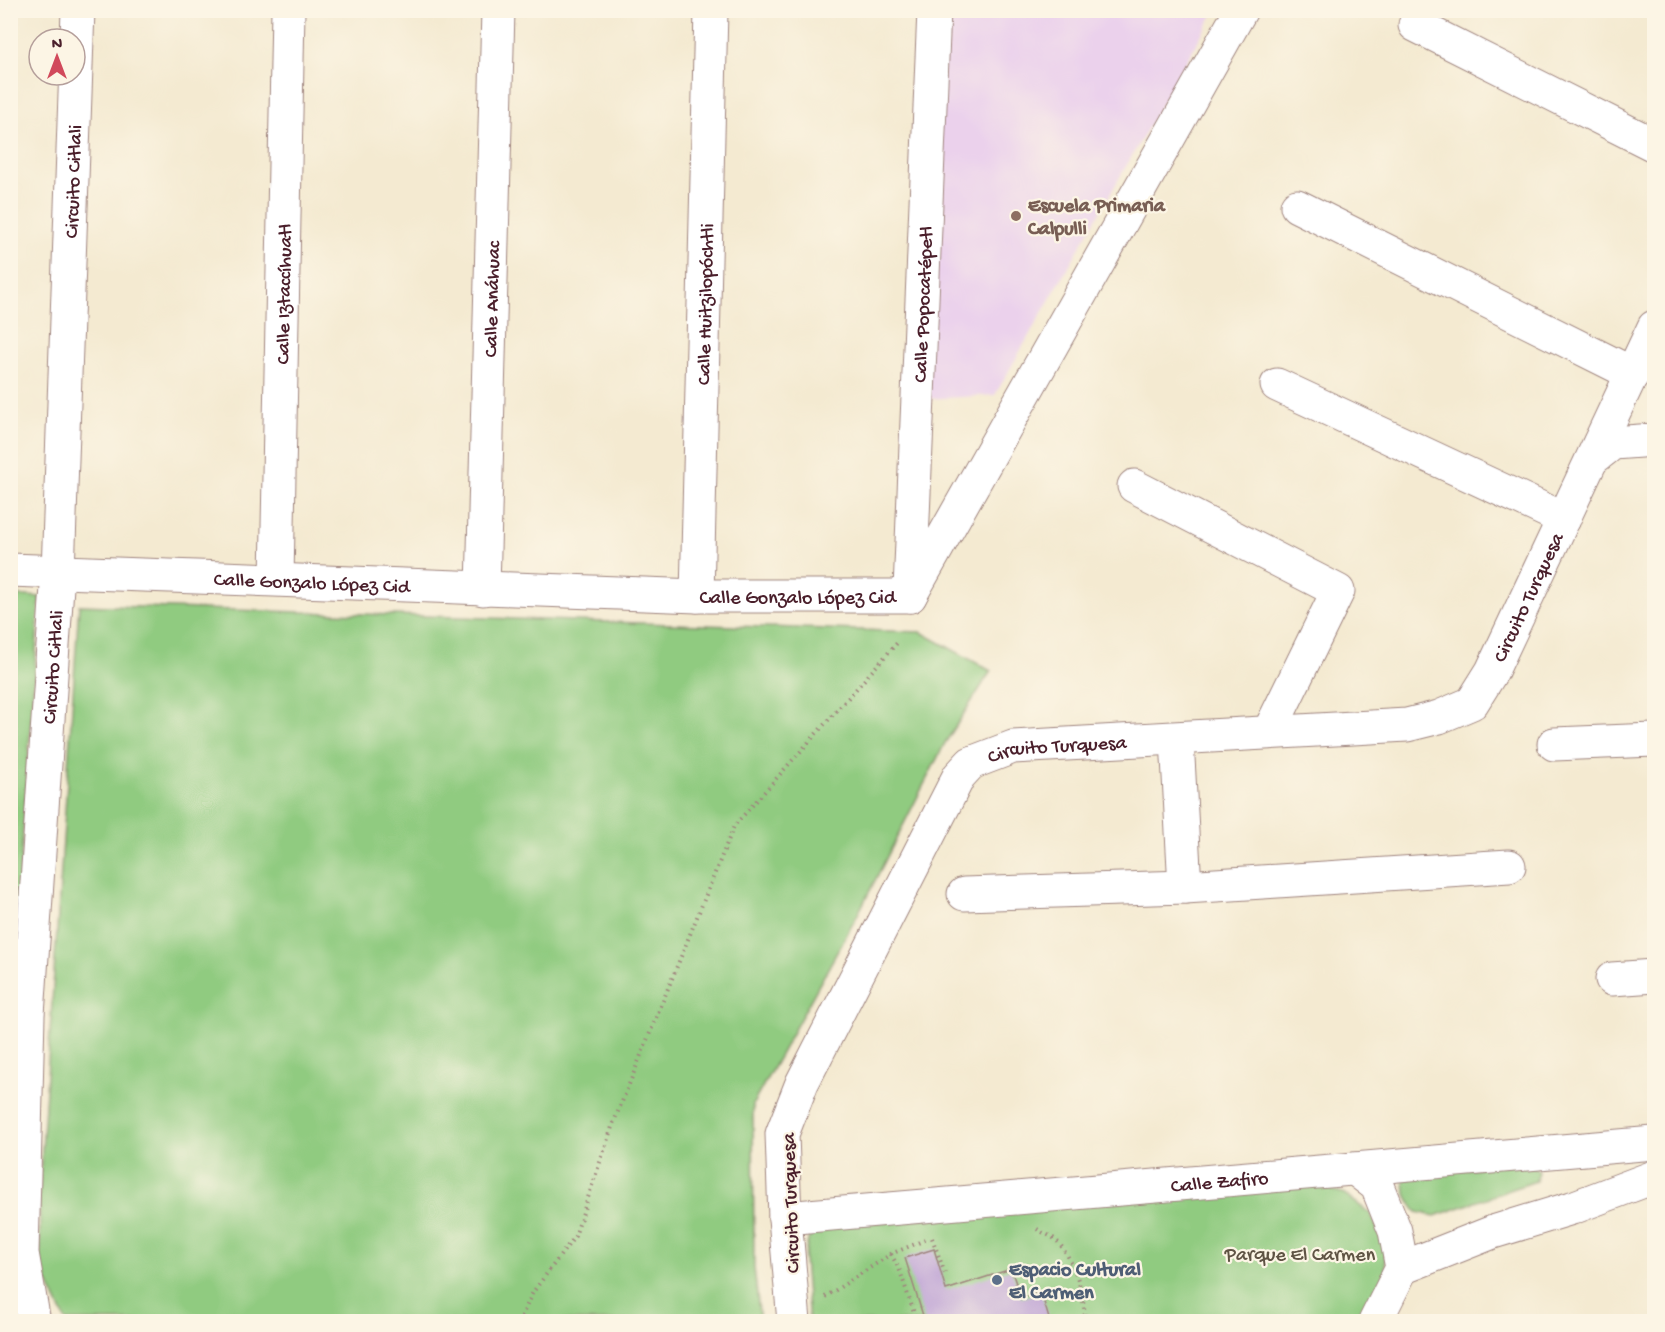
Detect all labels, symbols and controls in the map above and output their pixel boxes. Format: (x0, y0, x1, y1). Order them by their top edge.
north arrow (27, 27, 87, 87)
text: N (52, 36, 63, 55)
street label: Circuito Citlali (62, 124, 89, 239)
place label: Escuela Primaria Calpulli (1027, 196, 1166, 242)
marker: Escuela Primaria Calpulli (1009, 209, 1023, 223)
street label: Calle Huitzilopóchtli (694, 223, 721, 385)
street label: Calle Iztaccíhuatl (273, 224, 299, 365)
street label: Calle Popocatépetl (911, 226, 940, 383)
street label: Calle Anáhuac (481, 240, 507, 358)
street label: Circuito Turquesa (1490, 529, 1571, 667)
street label: Calle Gonzalo López Cid (213, 570, 412, 600)
street label: Calle Gonzalo López Cid (699, 588, 898, 611)
street label: Circuito Citlali (40, 610, 70, 725)
street label: Circuito Turquesa (985, 733, 1128, 771)
street label: Circuito Turquesa (779, 1131, 806, 1273)
street label: Calle Zafiro (1170, 1168, 1269, 1200)
park label: Parque El Carmen (1224, 1245, 1376, 1268)
place label: Espacio Cultural El Carmen (1009, 1260, 1141, 1306)
marker: Espacio Cultural El Carmen (990, 1273, 1004, 1287)

